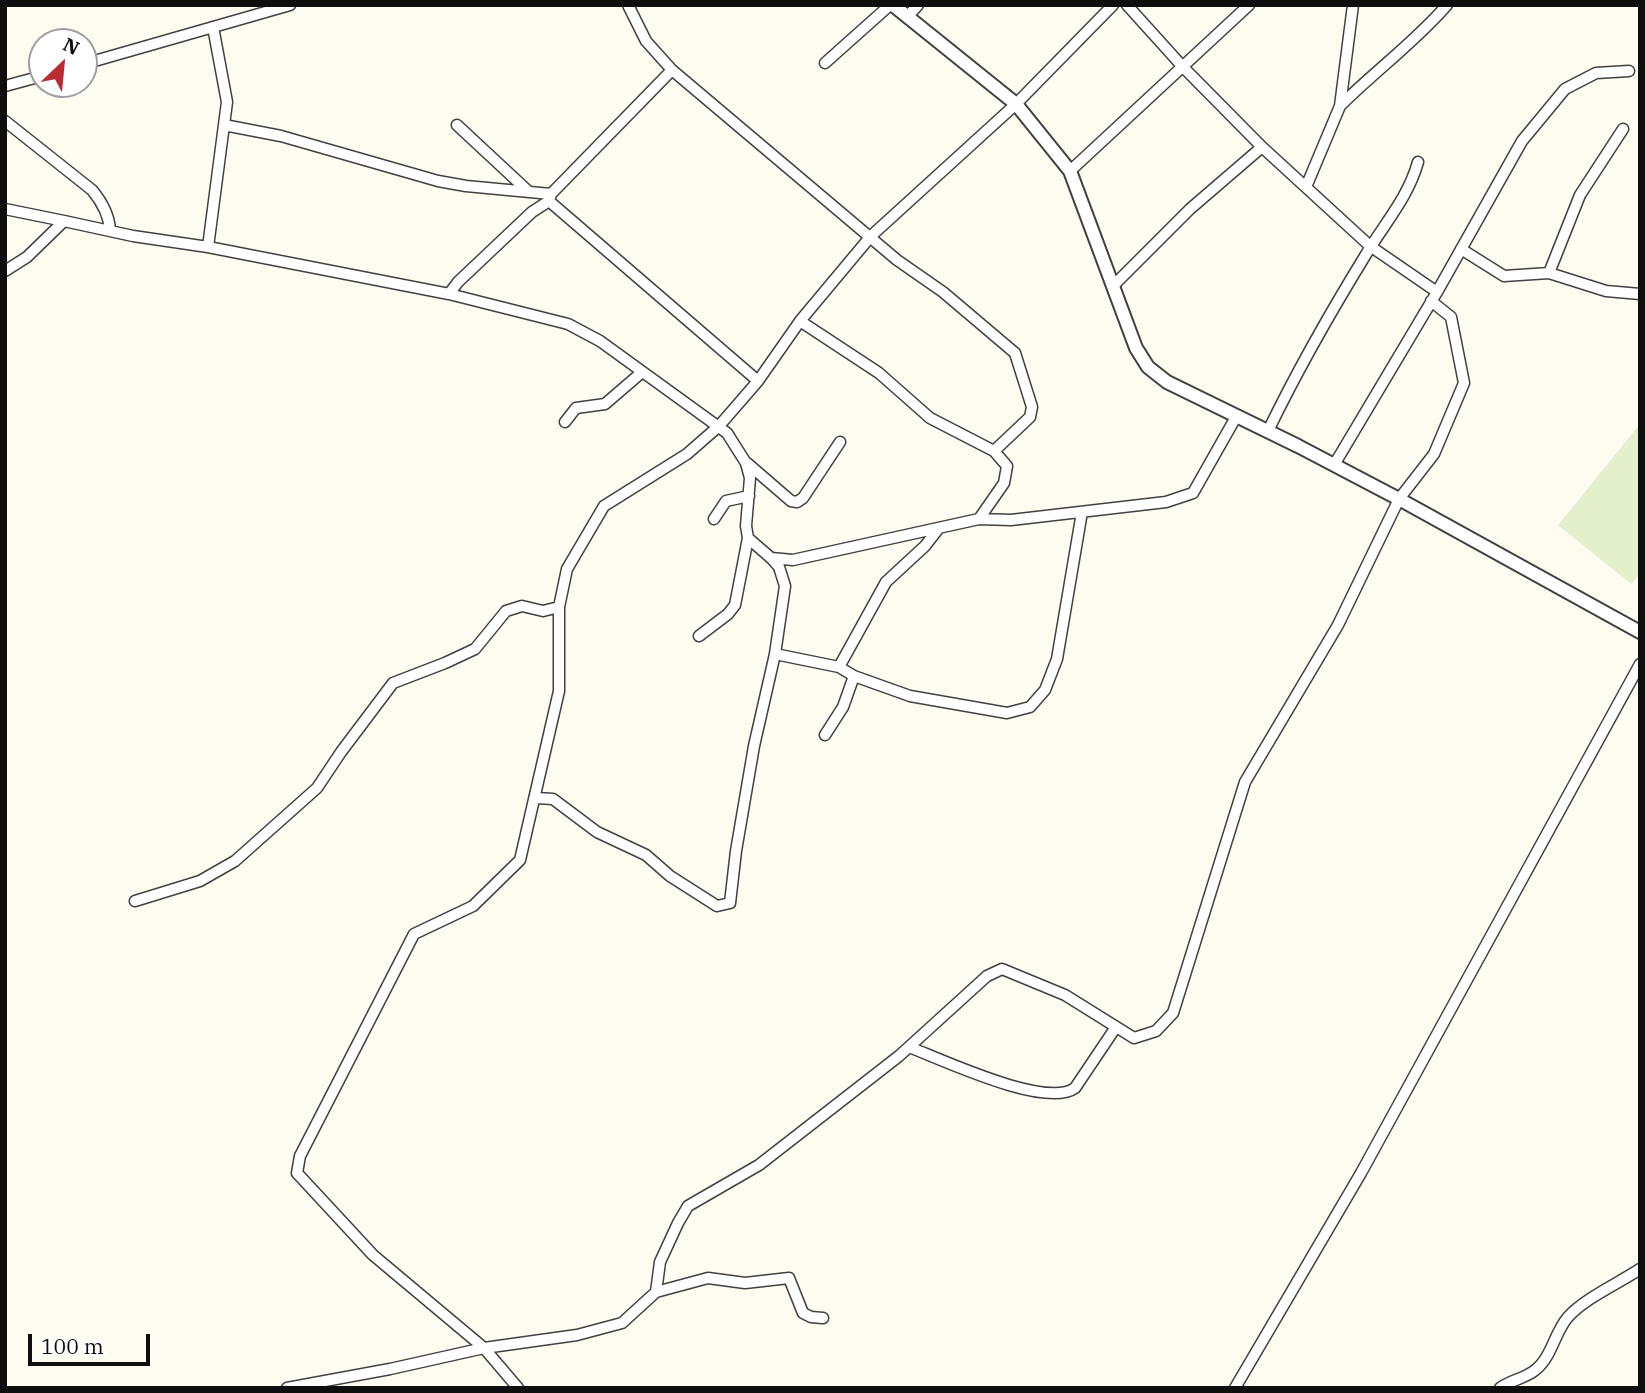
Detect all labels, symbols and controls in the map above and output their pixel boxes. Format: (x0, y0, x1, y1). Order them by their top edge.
north arrow (28, 28, 98, 98)
text: N (59, 32, 83, 60)
scale bar (32, 1320, 154, 1364)
text: 100 m (41, 1332, 104, 1360)

